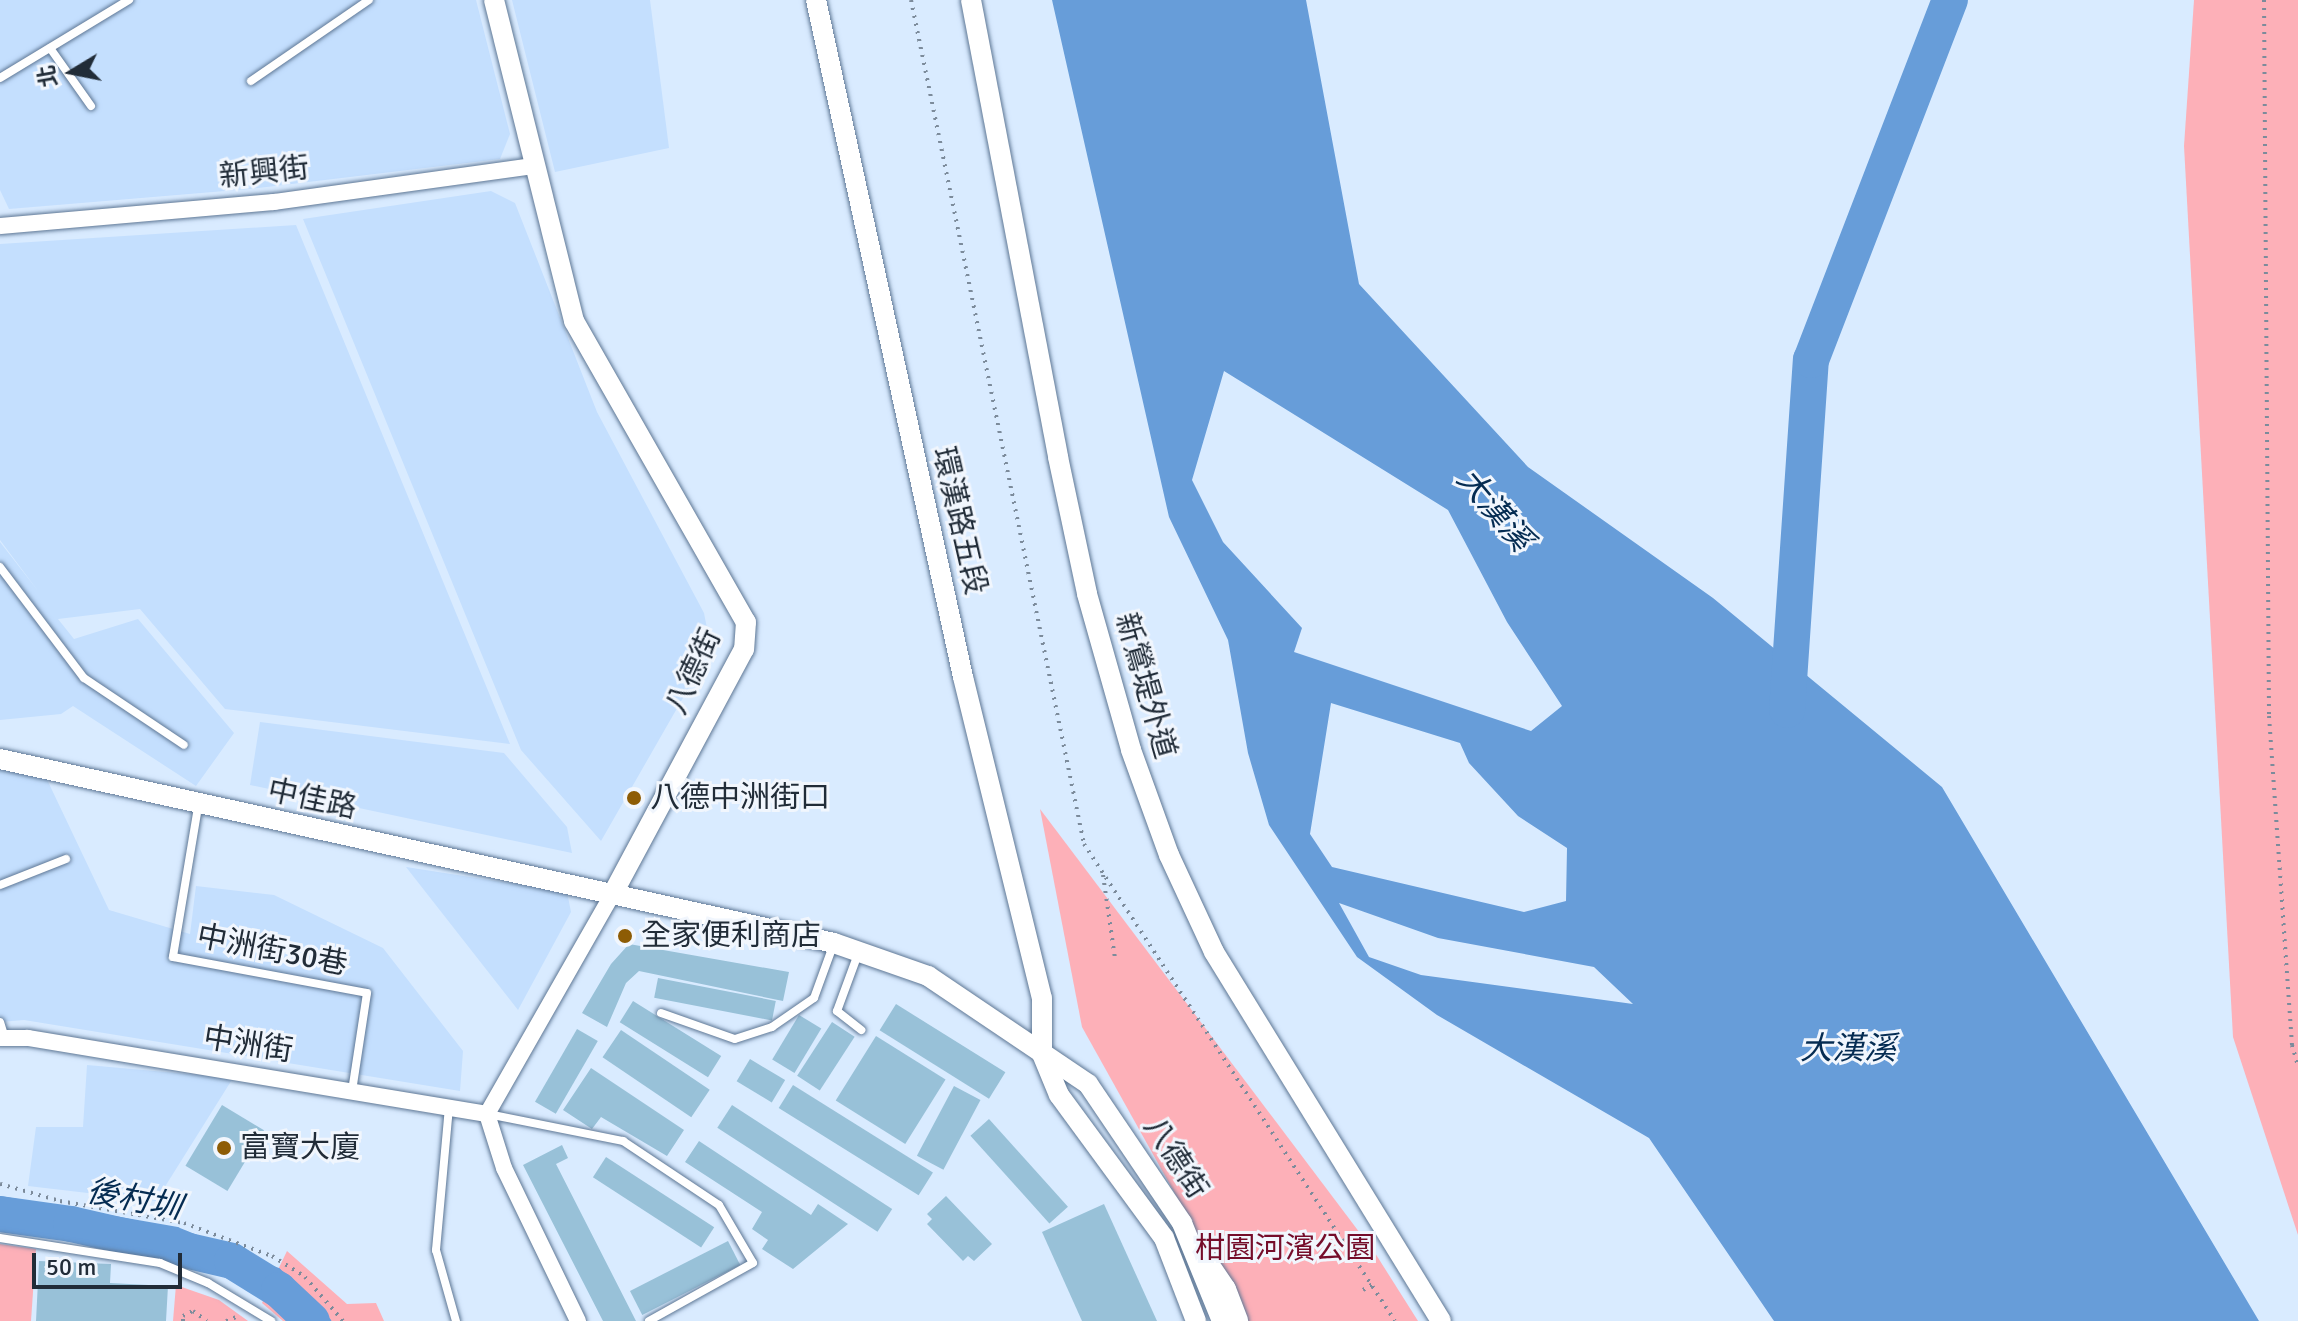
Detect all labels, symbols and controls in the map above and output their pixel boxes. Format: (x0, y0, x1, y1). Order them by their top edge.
north arrow (32, 32, 112, 112)
text: 北 (33, 63, 63, 89)
street label: 新興街 (217, 150, 311, 196)
street label: 環漢路五段 (925, 444, 993, 598)
water label: 大漢溪 (1448, 461, 1540, 559)
street label: 新鶯堤外道 (1107, 609, 1183, 763)
street label: 八德街 (659, 624, 729, 720)
street label: 中佳路 (264, 773, 360, 827)
place label: 八德中洲街口 (650, 780, 830, 816)
marker: 八德中洲街口 (625, 789, 643, 807)
place label: 全家便利商店 (641, 918, 821, 954)
street label: 中洲街30巷 (194, 919, 350, 983)
marker: 全家便利商店 (616, 927, 634, 945)
street label: 中洲街 (201, 1020, 295, 1070)
water label: 大漢溪 (1800, 1030, 1896, 1068)
street label: 八德街 (1135, 1110, 1215, 1206)
place label: 富寶大廈 (240, 1130, 360, 1166)
marker: 富寶大廈 (215, 1139, 233, 1157)
water label: 後村圳 (83, 1172, 185, 1228)
park label: 柑園河濱公園 (1195, 1231, 1375, 1267)
scale bar (36, 1237, 186, 1287)
text: 50 m (46, 1252, 96, 1282)

